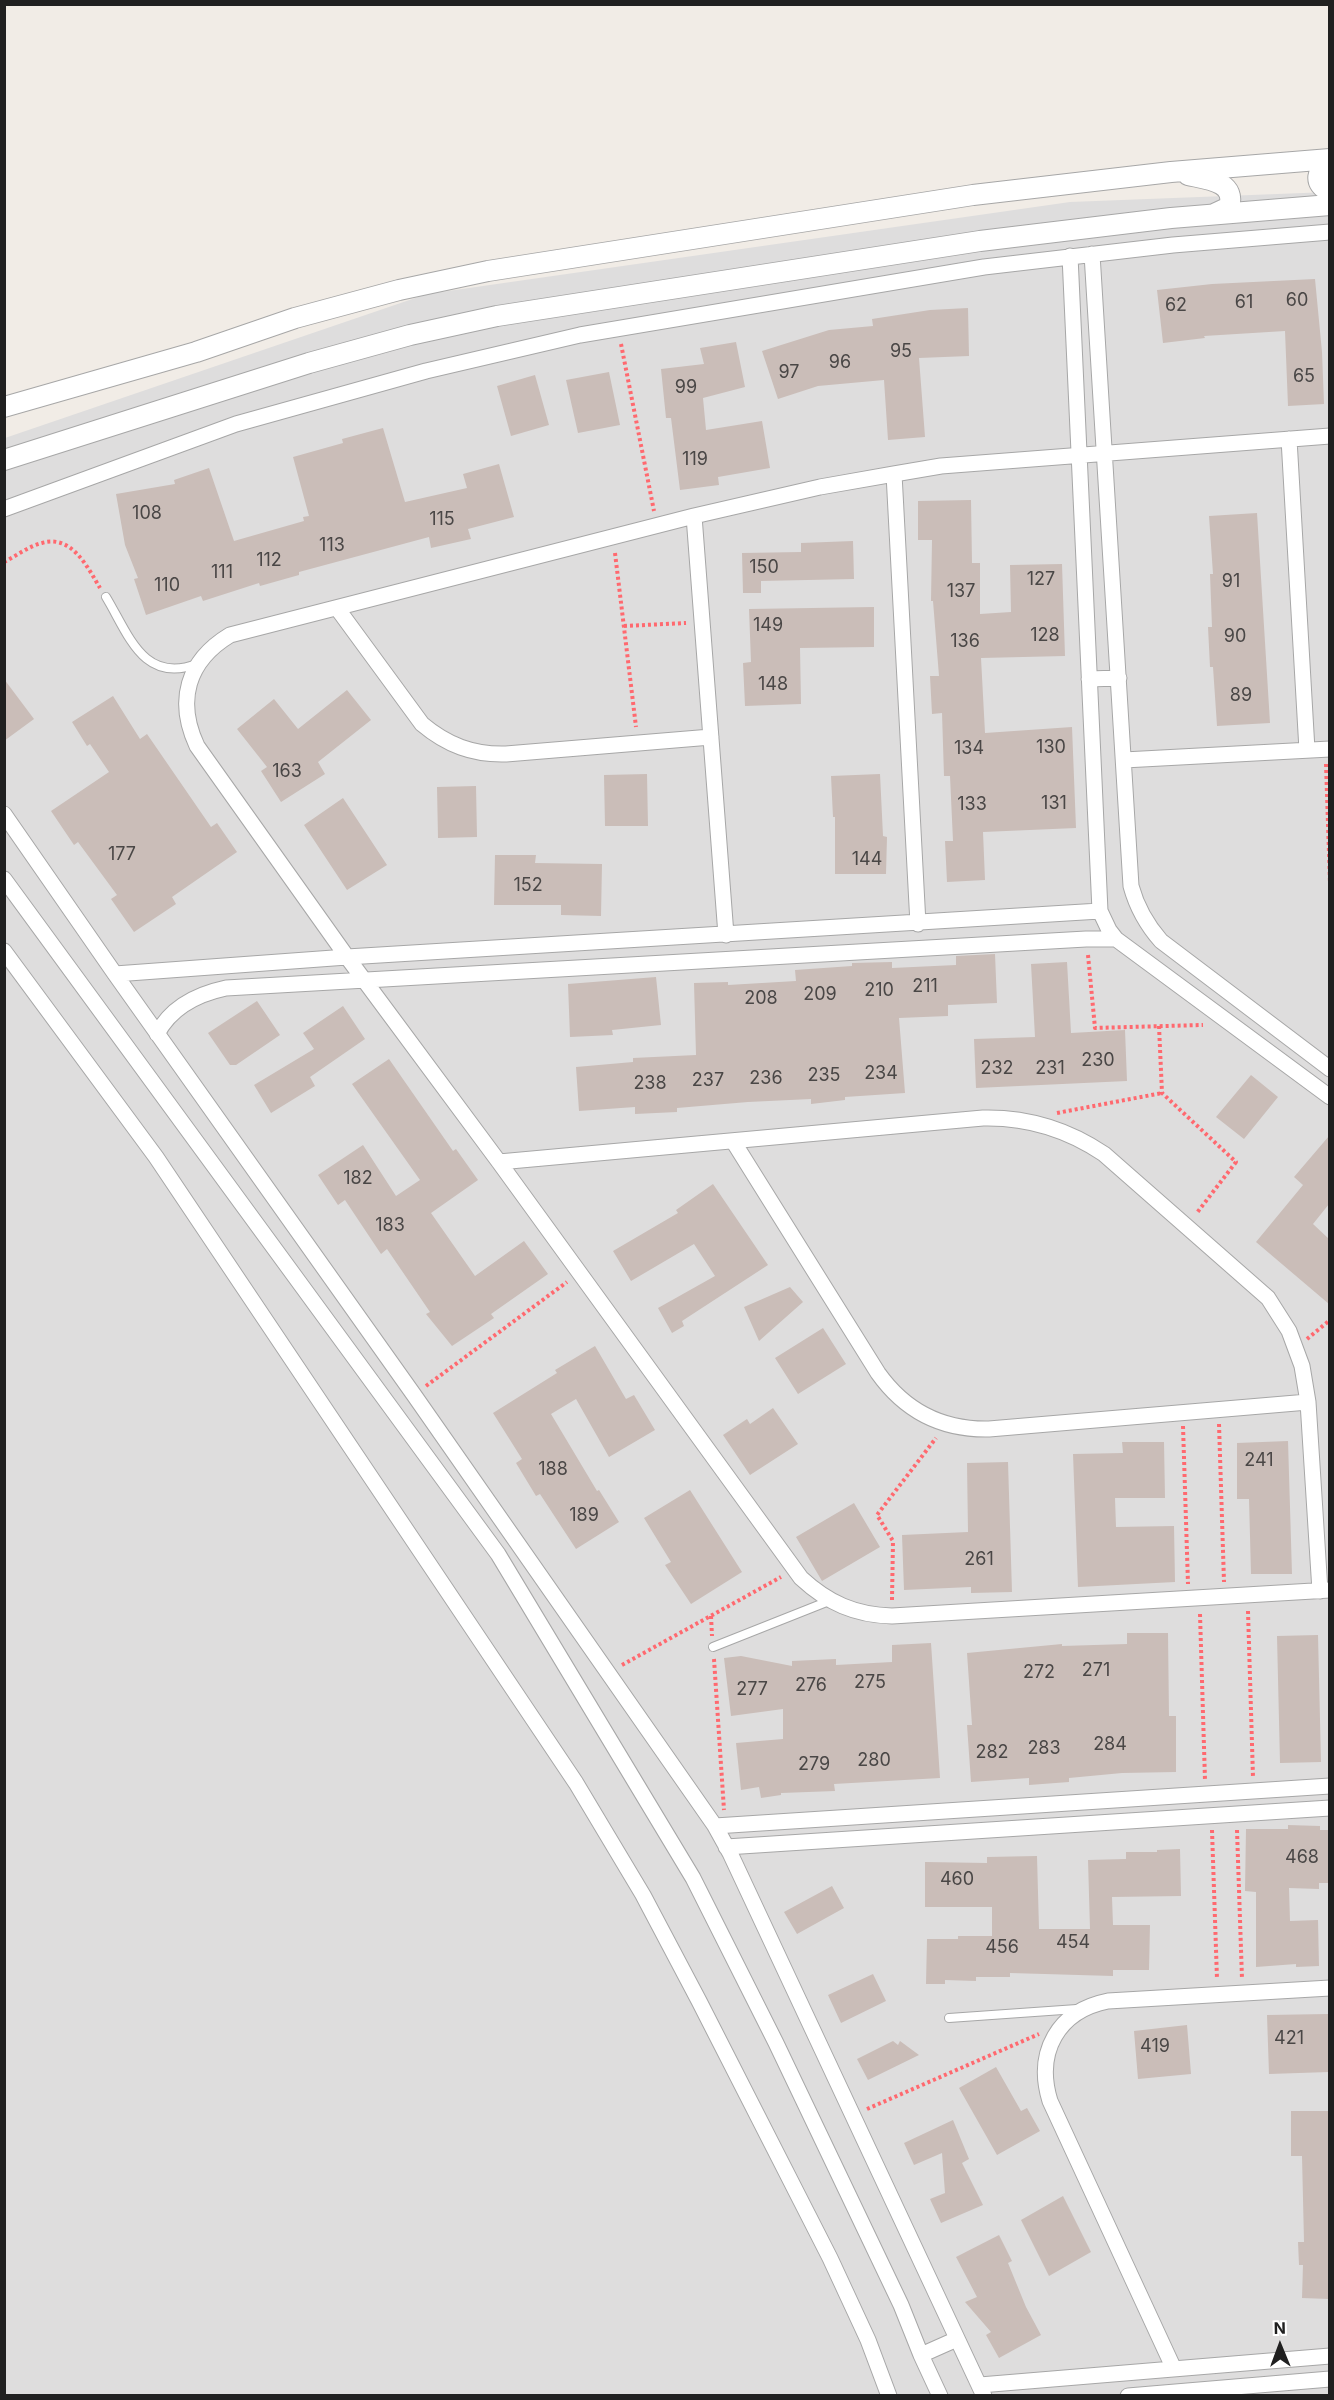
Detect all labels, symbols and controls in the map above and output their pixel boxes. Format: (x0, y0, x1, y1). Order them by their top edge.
house number: 60 (1286, 290, 1308, 312)
house number: 61 (1235, 292, 1253, 314)
house number: 62 (1165, 295, 1187, 317)
house number: 95 (890, 341, 912, 363)
house number: 96 (829, 352, 851, 374)
house number: 97 (779, 362, 799, 384)
house number: 65 (1293, 366, 1315, 388)
house number: 99 (675, 377, 697, 399)
house number: 119 (682, 449, 708, 471)
house number: 108 (132, 503, 162, 525)
house number: 115 (429, 509, 455, 531)
house number: 113 (319, 535, 345, 557)
house number: 112 (256, 550, 282, 572)
house number: 150 (749, 557, 779, 579)
house number: 111 (211, 562, 233, 584)
house number: 127 (1027, 569, 1055, 591)
house number: 91 (1222, 571, 1240, 593)
house number: 110 (154, 575, 180, 597)
house number: 137 (947, 581, 975, 603)
house number: 149 (753, 615, 783, 637)
house number: 128 (1030, 625, 1060, 647)
house number: 90 (1224, 626, 1246, 648)
house number: 136 (950, 631, 980, 653)
house number: 148 (758, 674, 788, 696)
house number: 89 (1230, 685, 1252, 707)
house number: 130 (1036, 737, 1066, 759)
house number: 134 (954, 738, 984, 760)
house number: 163 (272, 761, 302, 783)
house number: 131 (1041, 793, 1067, 815)
house number: 133 (957, 794, 987, 816)
house number: 177 (108, 844, 136, 866)
house number: 144 (852, 849, 882, 871)
house number: 152 (513, 875, 543, 897)
house number: 211 (912, 976, 938, 998)
house number: 210 (864, 980, 894, 1002)
house number: 209 (803, 984, 837, 1006)
house number: 208 (744, 988, 778, 1010)
house number: 230 (1081, 1050, 1115, 1072)
house number: 232 (980, 1058, 1014, 1080)
house number: 231 (1035, 1058, 1065, 1080)
house number: 234 (864, 1063, 898, 1085)
house number: 235 (807, 1065, 841, 1087)
house number: 236 (749, 1068, 783, 1090)
house number: 237 (692, 1070, 724, 1092)
house number: 238 (633, 1073, 667, 1095)
house number: 182 (343, 1168, 373, 1190)
house number: 183 (375, 1215, 405, 1237)
house number: 241 (1244, 1450, 1274, 1472)
house number: 188 (538, 1459, 568, 1481)
house number: 189 (569, 1505, 599, 1527)
house number: 261 (964, 1549, 994, 1571)
house number: 271 (1082, 1660, 1110, 1682)
house number: 272 (1023, 1662, 1055, 1684)
house number: 275 (854, 1672, 886, 1694)
house number: 276 (795, 1675, 827, 1697)
house number: 277 (736, 1679, 768, 1701)
house number: 284 (1093, 1734, 1127, 1756)
house number: 283 (1027, 1738, 1061, 1760)
house number: 282 (975, 1742, 1009, 1764)
house number: 280 (857, 1750, 891, 1772)
house number: 279 (798, 1754, 830, 1776)
house number: 468 (1285, 1847, 1319, 1869)
house number: 460 (940, 1869, 974, 1891)
house number: 454 (1056, 1932, 1090, 1954)
house number: 456 (985, 1937, 1019, 1959)
house number: 421 (1274, 2028, 1304, 2050)
house number: 419 (1140, 2036, 1170, 2058)
north arrow (1250, 2316, 1310, 2376)
text: N (1273, 2318, 1286, 2338)

